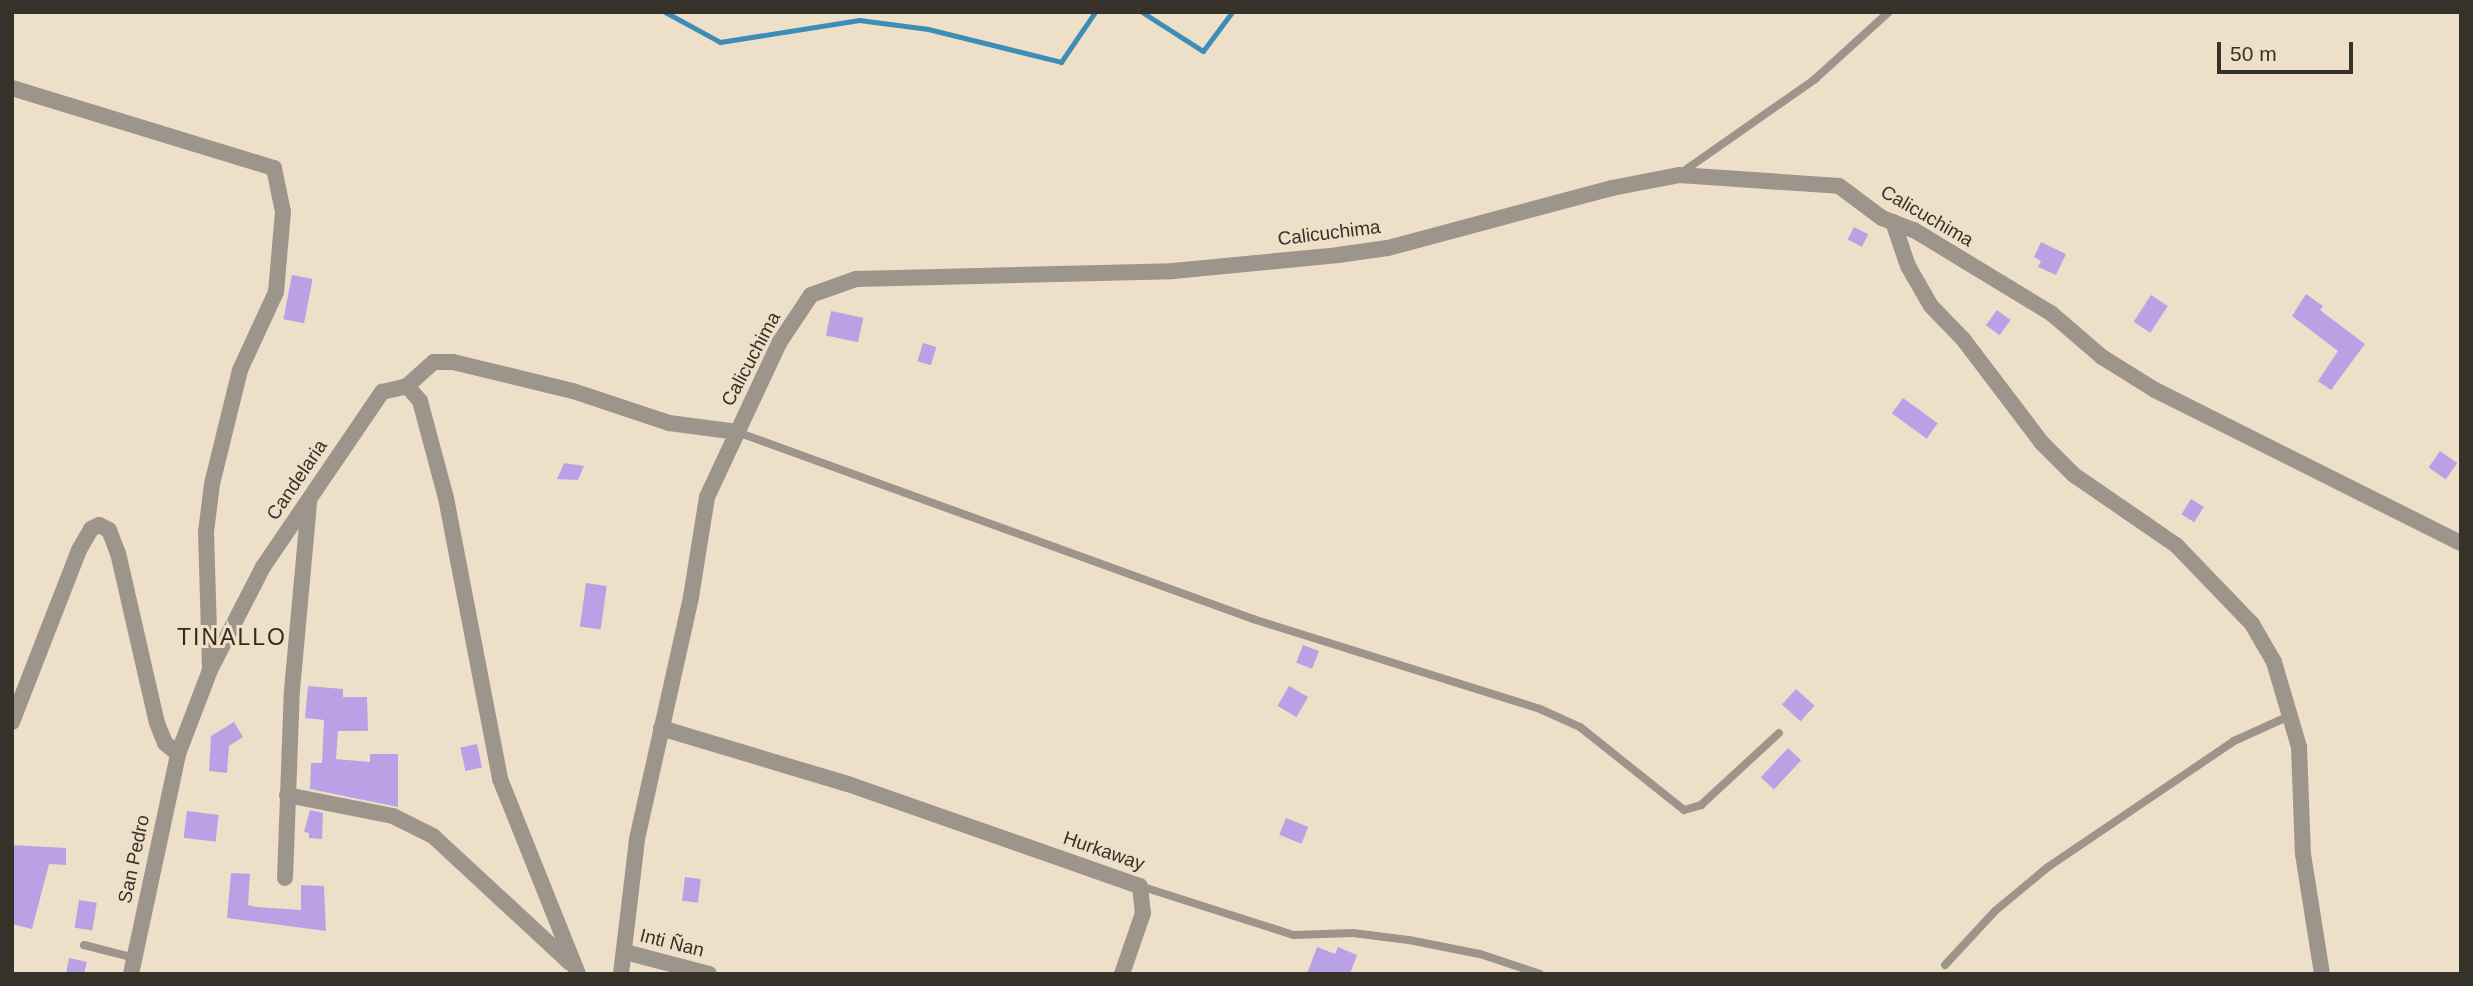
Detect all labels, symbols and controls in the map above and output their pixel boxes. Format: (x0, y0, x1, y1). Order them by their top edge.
scale bar (2221, 28, 2358, 72)
text: 50 m (2230, 42, 2277, 65)
street label: Calicuchima (1876, 180, 1978, 252)
street label: Calicuchima (1276, 215, 1382, 251)
street label: Calicuchima (717, 308, 785, 410)
street label: Candelaria (262, 436, 332, 524)
district label: TINALLO (178, 623, 286, 651)
street label: San Pedro (114, 813, 154, 905)
street label: Hurkaway (1060, 826, 1148, 876)
street label: Inti Ñan (637, 924, 707, 962)

